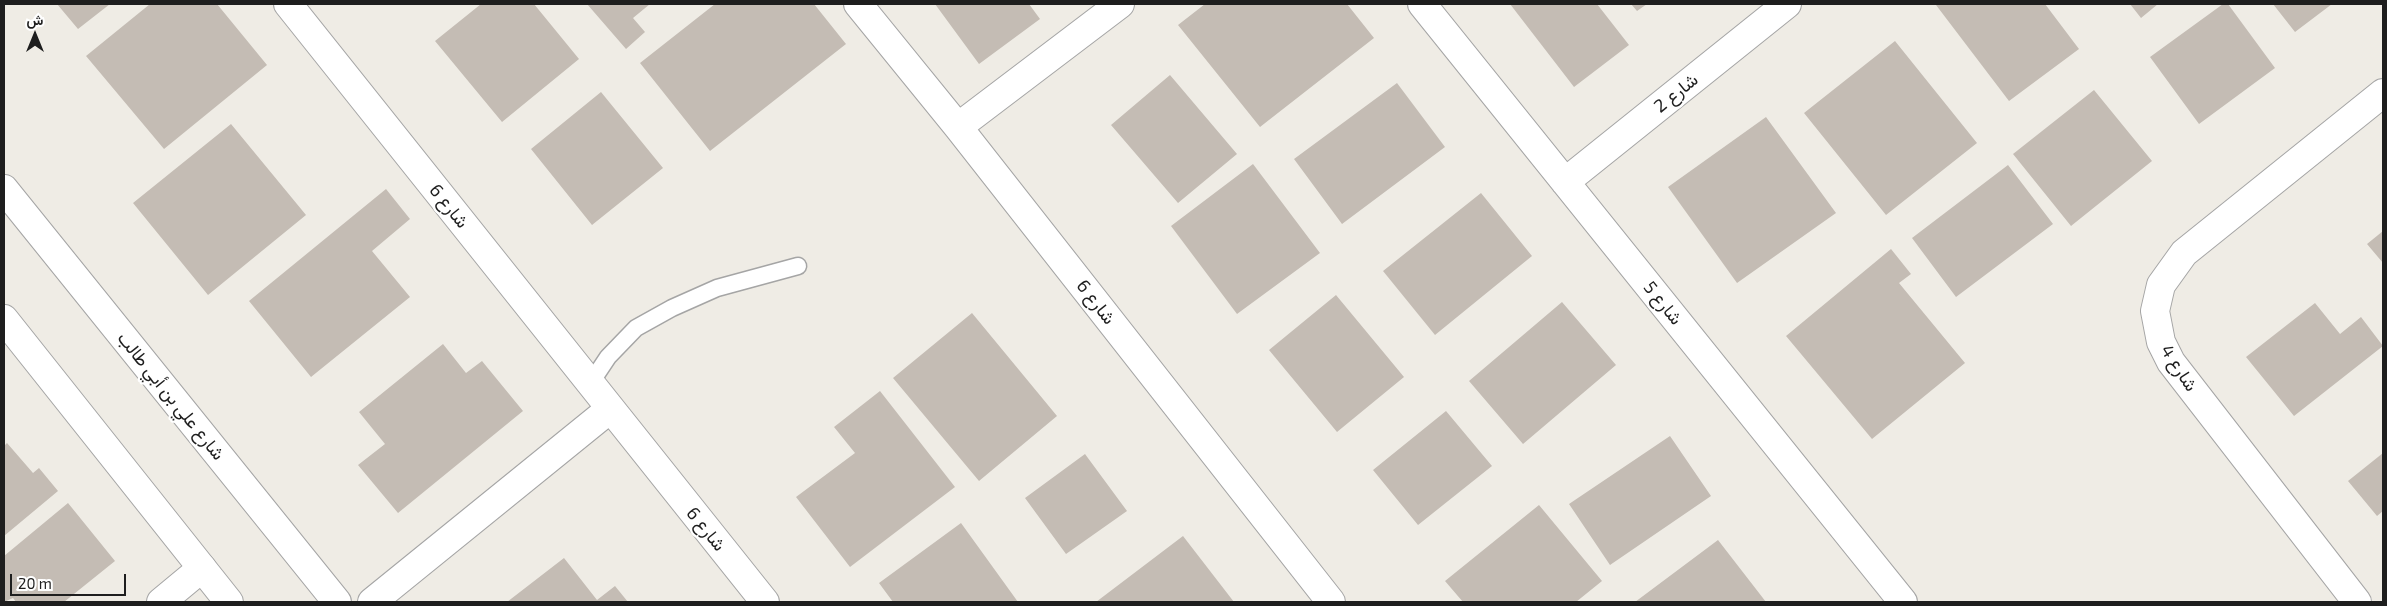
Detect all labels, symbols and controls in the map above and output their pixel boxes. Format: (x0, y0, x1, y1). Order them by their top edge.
north arrow (10, 10, 60, 60)
text: ش (27, 11, 43, 28)
street label: شارع 2 (1650, 69, 1702, 117)
street label: شارع 6 (425, 180, 473, 232)
street label: شارع 6 (1072, 275, 1120, 329)
street label: شارع 5 (1639, 277, 1687, 329)
street label: شارع علي بن أبي طالب (113, 328, 229, 464)
street label: شارع 4 (2156, 341, 2202, 395)
street label: شارع 6 (682, 503, 730, 555)
scale bar (12, 564, 129, 596)
text: 20 m (18, 574, 52, 592)

